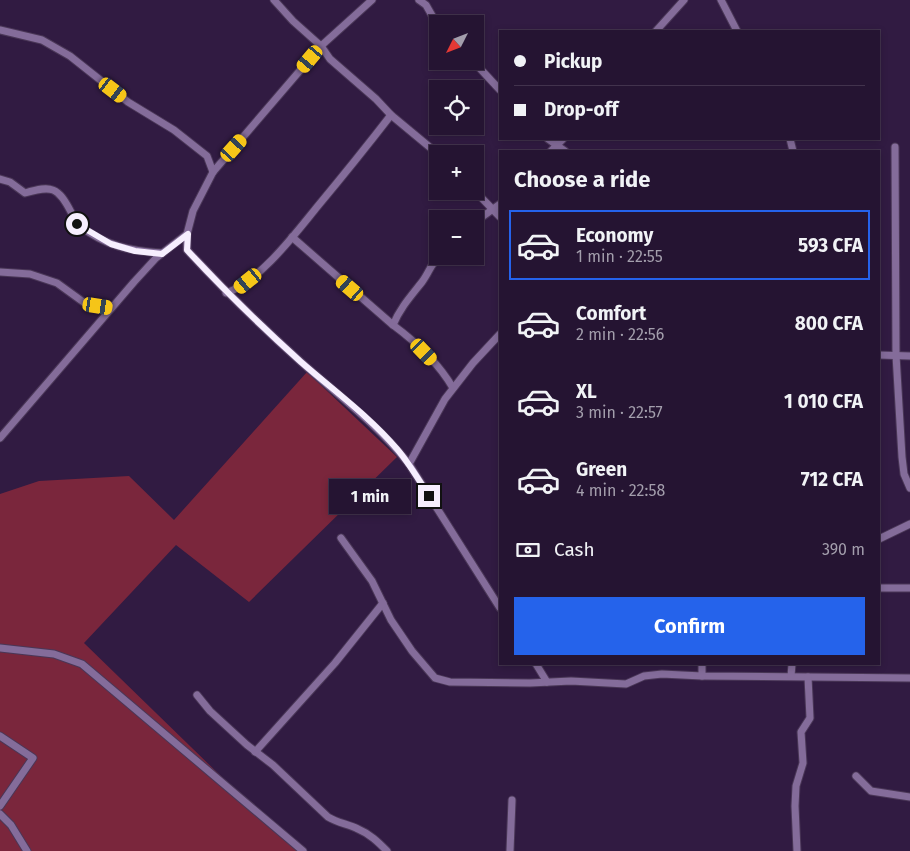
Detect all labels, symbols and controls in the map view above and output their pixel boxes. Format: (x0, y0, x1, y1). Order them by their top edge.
north arrow (429, 15, 484, 70)
map controls (429, 15, 484, 265)
car (294, 43, 325, 75)
text: Pickup (544, 50, 602, 73)
car (96, 75, 129, 105)
button: locate (429, 80, 484, 135)
text: Drop-off (544, 98, 618, 121)
car (218, 132, 249, 164)
button: + (429, 145, 484, 200)
text: Choose a ride (514, 166, 650, 193)
button: − (429, 210, 484, 265)
route start (66, 213, 88, 235)
icon: car (516, 223, 561, 268)
text: Economy (576, 224, 653, 247)
text: 593 CFA (798, 234, 863, 257)
text: 1 min · 22:55 (576, 247, 663, 266)
car (231, 266, 264, 296)
car (333, 272, 366, 304)
car (82, 296, 113, 316)
icon: car (516, 301, 561, 346)
text: Comfort (576, 302, 646, 325)
text: 800 CFA (795, 312, 863, 335)
text: 2 min · 22:56 (576, 325, 664, 344)
car (408, 336, 439, 368)
icon: car (516, 379, 561, 424)
text: XL (576, 380, 597, 403)
text: 1 010 CFA (784, 390, 863, 413)
text: 3 min · 22:57 (576, 403, 663, 422)
icon: car (516, 457, 561, 502)
text: Green (576, 458, 627, 481)
text: 712 CFA (801, 468, 863, 491)
callout: 1 min (329, 478, 412, 514)
text: 4 min · 22:58 (576, 481, 665, 500)
route end (418, 485, 440, 507)
text: 1 min (351, 487, 389, 506)
icon: cash (514, 536, 542, 564)
text: Cash (554, 538, 595, 561)
text: 390 m (822, 540, 865, 559)
button: Confirm (514, 597, 865, 655)

